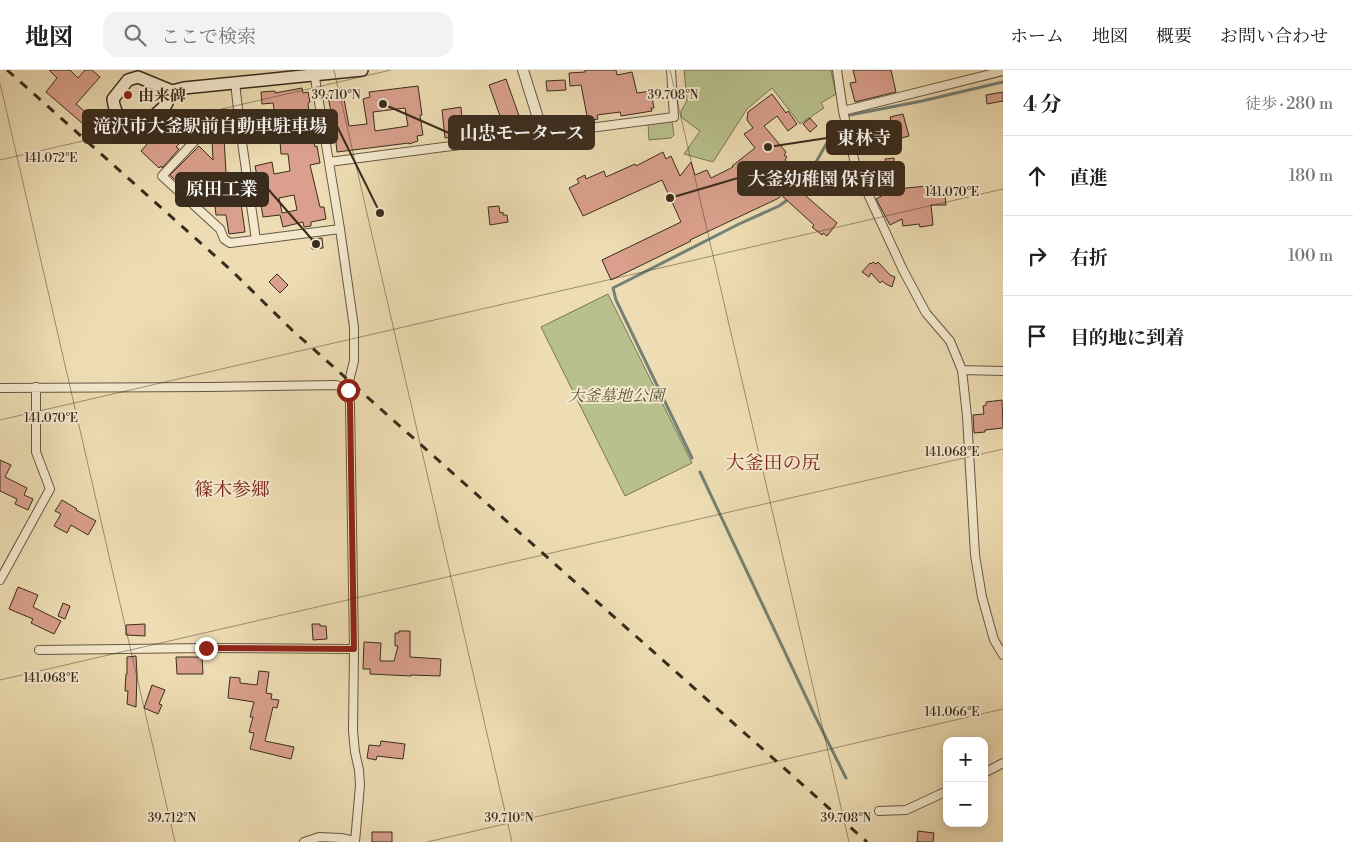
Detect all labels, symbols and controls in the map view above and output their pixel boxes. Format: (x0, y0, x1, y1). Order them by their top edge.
search box (103, 12, 453, 57)
icon: search (121, 21, 149, 49)
text: 地図 (25, 23, 73, 53)
text: ここで検索 (161, 25, 256, 49)
text: ホーム (1010, 25, 1064, 48)
text: 地図 (1092, 25, 1128, 48)
text: 概要 (1156, 25, 1192, 48)
text: お問い合わせ (1220, 25, 1328, 48)
place label: 由来碑 (138, 86, 186, 106)
text: 39.710°N (311, 88, 361, 103)
text: 39.708°N (648, 88, 699, 103)
marker: 由来碑 (122, 89, 134, 101)
text: 4 分 (1023, 92, 1061, 118)
text: 徒歩 · 280 m (1245, 94, 1333, 114)
callout: 滝沢市大釜駅前自動車駐車場 (83, 110, 337, 143)
text: 滝沢市大釜駅前自動車駐車場 (93, 115, 327, 138)
callout: 山忠モータース (449, 116, 594, 149)
callout: 東林寺 (827, 121, 901, 154)
text: 山忠モータース (460, 122, 584, 145)
text: 東林寺 (837, 127, 891, 150)
text: 141.072°E (24, 151, 78, 166)
callout: 大釜幼稚園 保育園 (738, 162, 904, 195)
icon: ahead (1023, 162, 1051, 190)
text: 直進 (1070, 166, 1108, 190)
text: 180 m (1289, 166, 1333, 186)
text: 大釜幼稚園 保育園 (748, 168, 894, 191)
callout: 原田工業 (176, 173, 268, 206)
text: 原田工業 (186, 178, 258, 201)
text: 141.070°E (925, 185, 979, 200)
icon: right (1023, 242, 1051, 270)
text: 右折 (1070, 246, 1108, 270)
text: 100 m (1288, 246, 1333, 266)
icon: arrive (1023, 322, 1051, 350)
text: 目的地に到着 (1070, 326, 1184, 350)
route start (337, 379, 360, 402)
park label: 大釜墓地公園 (568, 386, 667, 406)
text: 141.070°E (24, 411, 78, 426)
text: 141.068°E (924, 445, 980, 460)
district label: 大釜田の尻 (725, 451, 821, 475)
district label: 篠木参郷 (194, 478, 270, 502)
route end (195, 637, 218, 660)
text: 141.068°E (23, 671, 79, 686)
text: 141.066°E (924, 705, 980, 720)
map controls (943, 737, 988, 827)
button: + (943, 737, 988, 782)
button: − (943, 782, 988, 827)
text: 39.712°N (148, 811, 196, 826)
text: 39.710°N (484, 811, 534, 826)
text: 39.708°N (821, 811, 872, 826)

